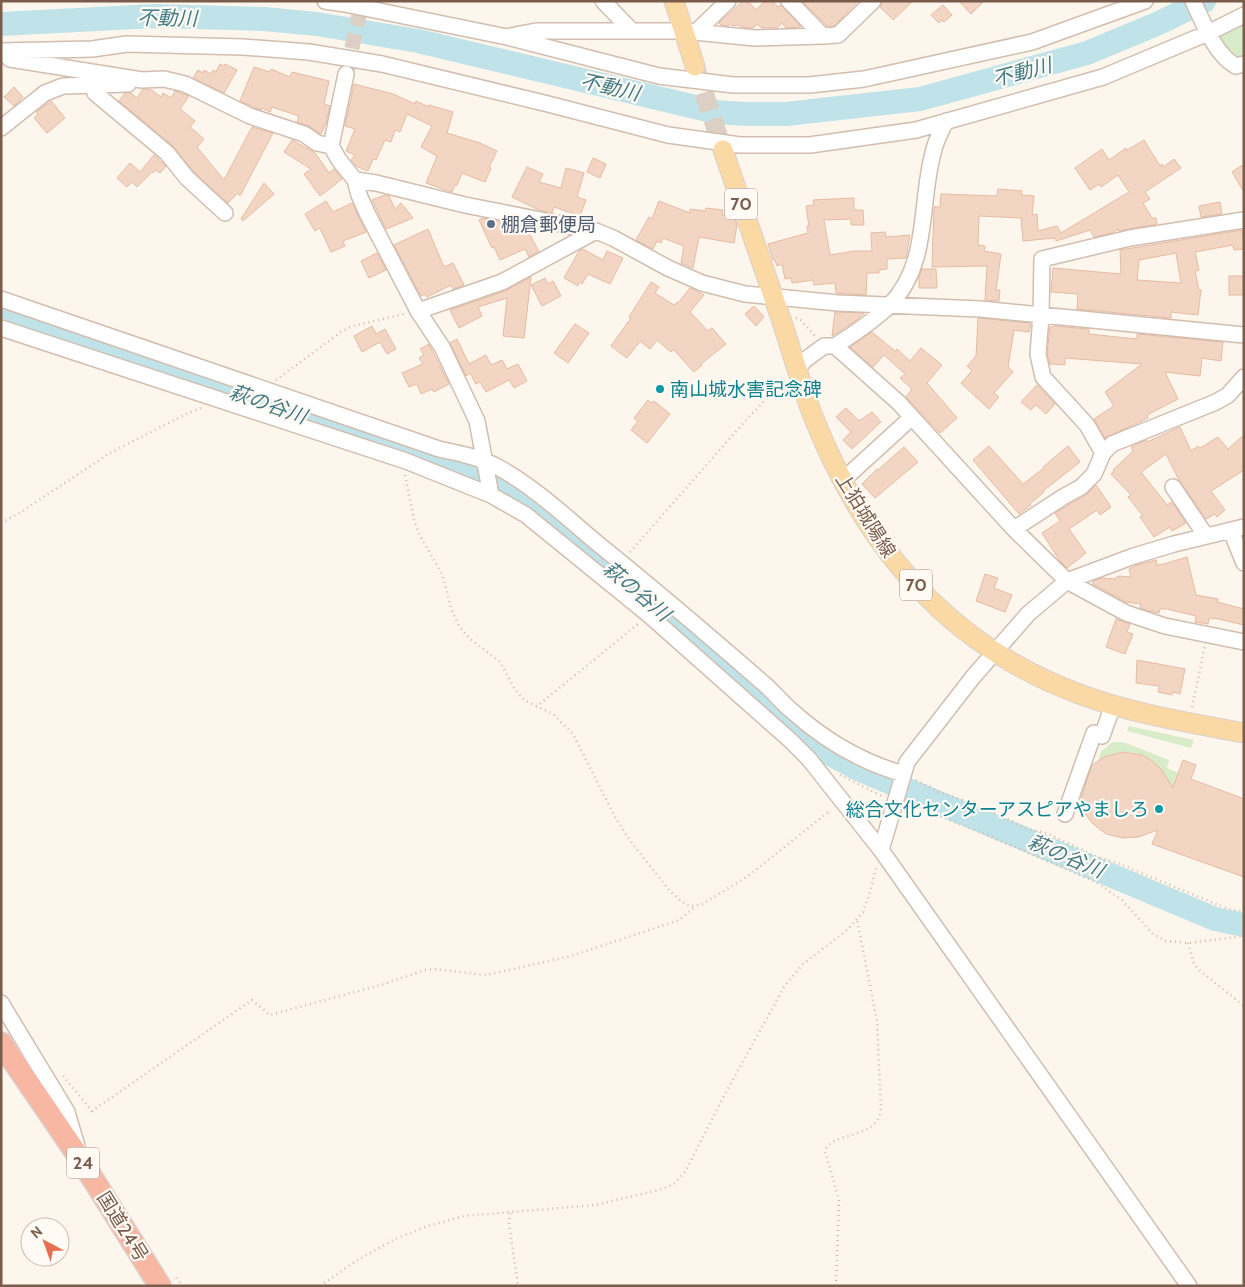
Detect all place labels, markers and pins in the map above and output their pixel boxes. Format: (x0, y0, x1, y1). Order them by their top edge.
place label: 棚倉郵便局 (501, 213, 596, 236)
marker: 棚倉郵便局 (485, 218, 497, 230)
place label: 南山城水害記念碑 (670, 378, 822, 401)
marker: 南山城水害記念碑 (654, 383, 666, 395)
place label: 総合文化センターアスピアやましろ (846, 798, 1149, 821)
marker: 総合文化センターアスピアやましろ (1153, 803, 1165, 815)

